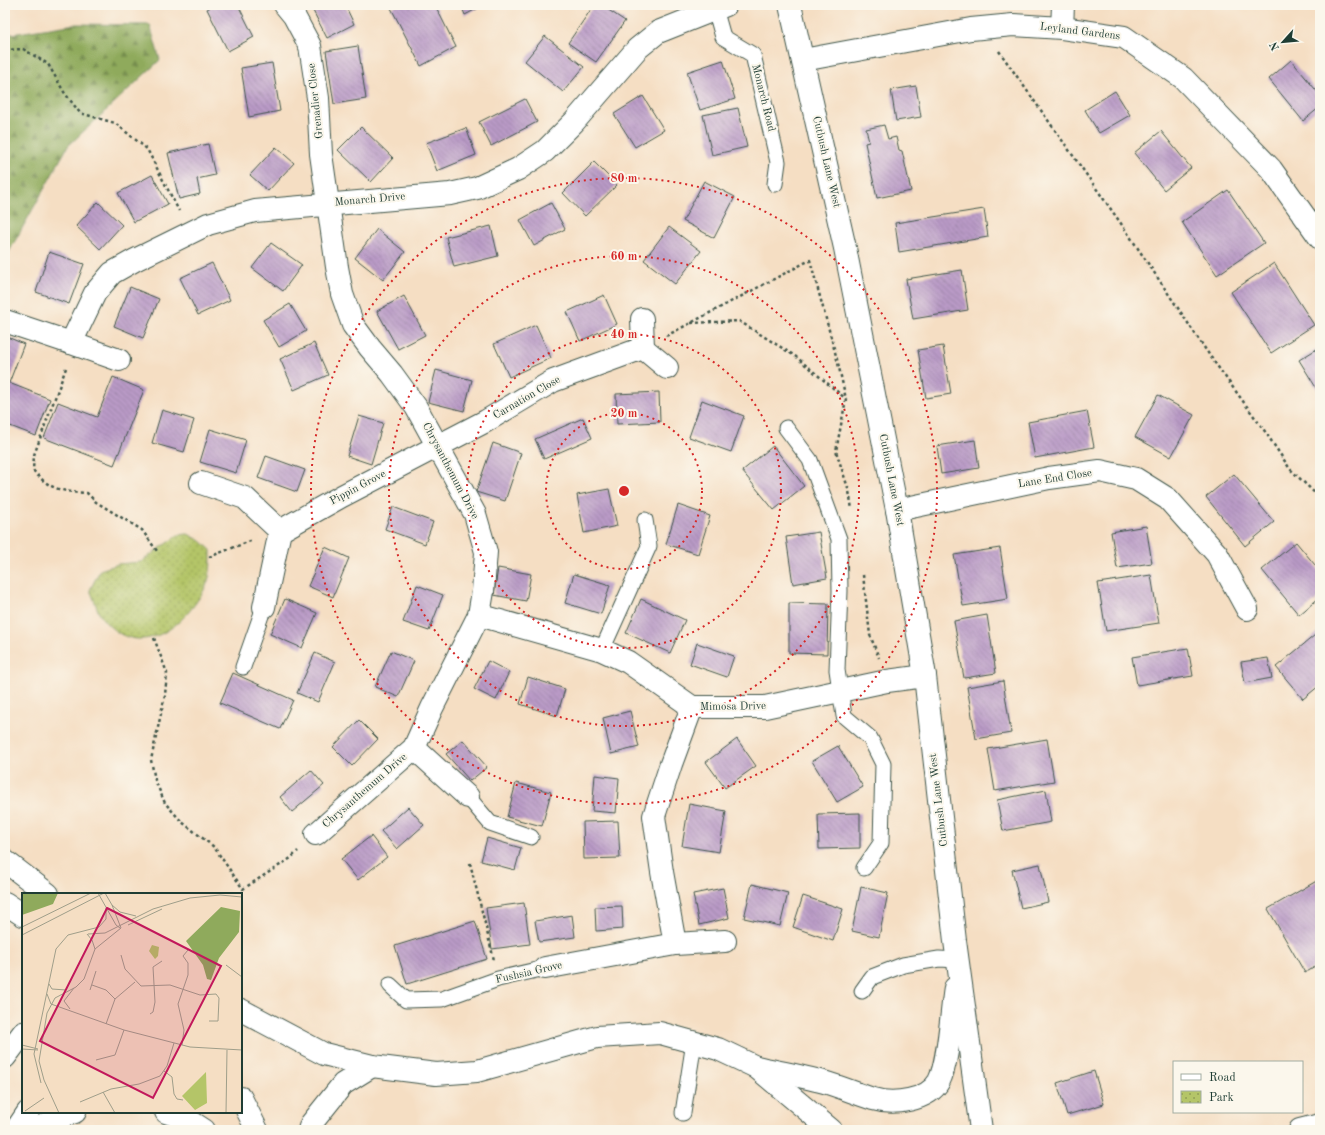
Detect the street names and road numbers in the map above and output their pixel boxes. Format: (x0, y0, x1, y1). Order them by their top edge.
street label: Leyland Gardens (1039, 22, 1121, 42)
street label: Grenadier Close (307, 63, 325, 139)
street label: Monarch Road (749, 63, 777, 133)
street label: Cutbush Lane West (810, 115, 842, 209)
street label: Monarch Drive (334, 191, 406, 209)
street label: Carnation Close (492, 374, 562, 422)
street label: Chrysanthemum Drive (420, 421, 480, 521)
street label: Cutbush Lane West (877, 433, 905, 527)
street label: Lane End Close (1017, 468, 1093, 490)
street label: Pippin Grove (328, 469, 388, 507)
street label: Mimosa Drive (700, 701, 766, 713)
street label: Chrysanthemum Drive (321, 752, 409, 830)
street label: Cutbush Lane West (928, 753, 950, 847)
street label: Fushsia Grove (495, 960, 563, 986)

